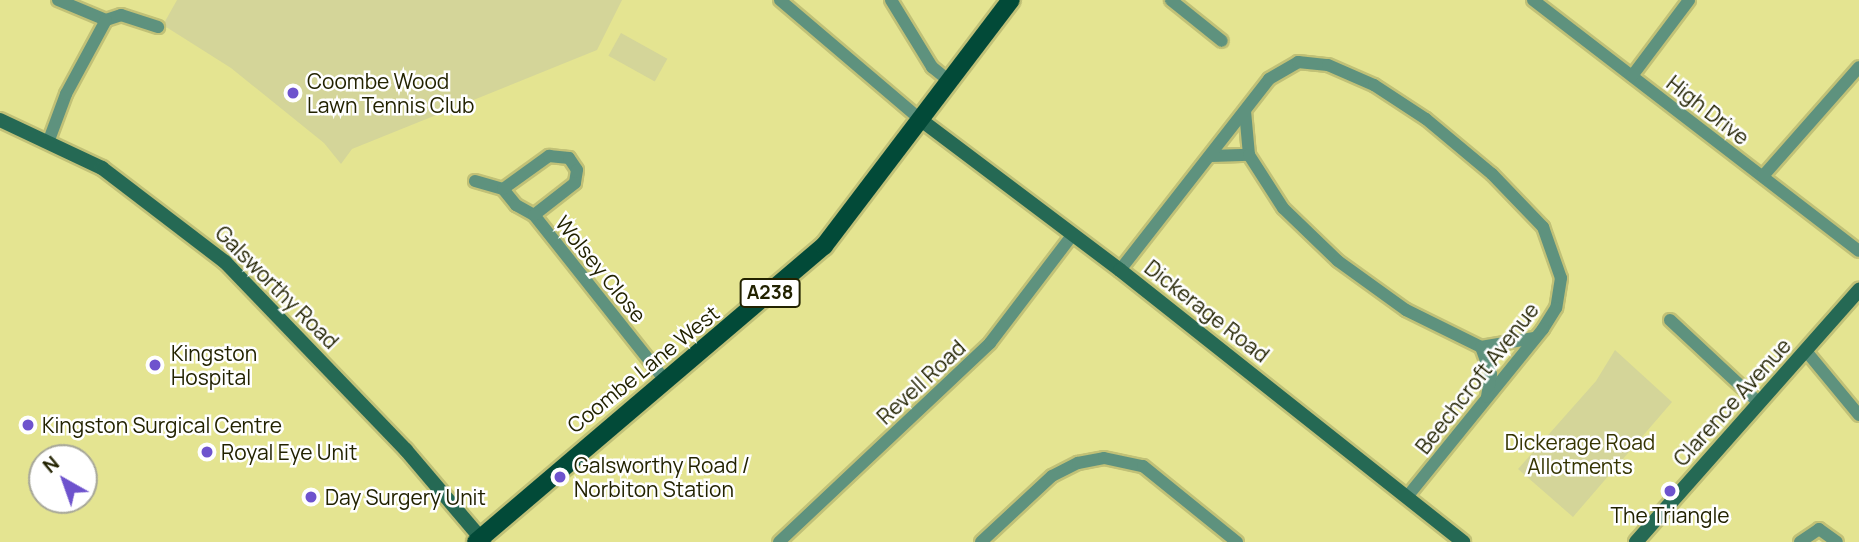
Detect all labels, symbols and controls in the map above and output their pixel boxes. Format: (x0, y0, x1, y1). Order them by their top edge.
place label: Coombe Wood Lawn Tennis Club (307, 68, 474, 118)
street label: High Drive (1662, 70, 1754, 150)
marker: Coombe Wood Lawn Tennis Club (285, 85, 301, 101)
street label: Wolsey Close (550, 211, 652, 327)
street label: Galsworthy Road (210, 220, 344, 354)
street label: Dickerage Road (1140, 255, 1274, 367)
road number: A238 (738, 278, 802, 308)
street label: Beechcroft Avenue (1410, 297, 1544, 459)
street label: Coombe Lane West (562, 300, 724, 438)
street label: Clarence Avenue (1668, 333, 1796, 471)
street label: Revell Road (872, 335, 970, 429)
place label: Kingston Hospital (171, 340, 257, 390)
marker: Kingston Hospital (145, 355, 165, 375)
place label: Kingston Surgical Centre (42, 412, 282, 438)
marker: Kingston Surgical Centre (20, 417, 36, 433)
park label: Dickerage Road Allotments (1505, 429, 1655, 479)
place label: Royal Eye Unit (221, 439, 357, 465)
north arrow (28, 444, 98, 514)
marker: Royal Eye Unit (199, 444, 215, 460)
text: N (37, 450, 64, 479)
place label: Galsworthy Road / Norbiton Station (574, 452, 750, 502)
marker: Galsworthy Road / Norbiton Station (552, 469, 568, 485)
marker: The Triangle (1662, 483, 1678, 499)
place label: Day Surgery Unit (325, 484, 486, 510)
marker: Day Surgery Unit (303, 489, 319, 505)
place label: The Triangle (1610, 502, 1730, 528)

